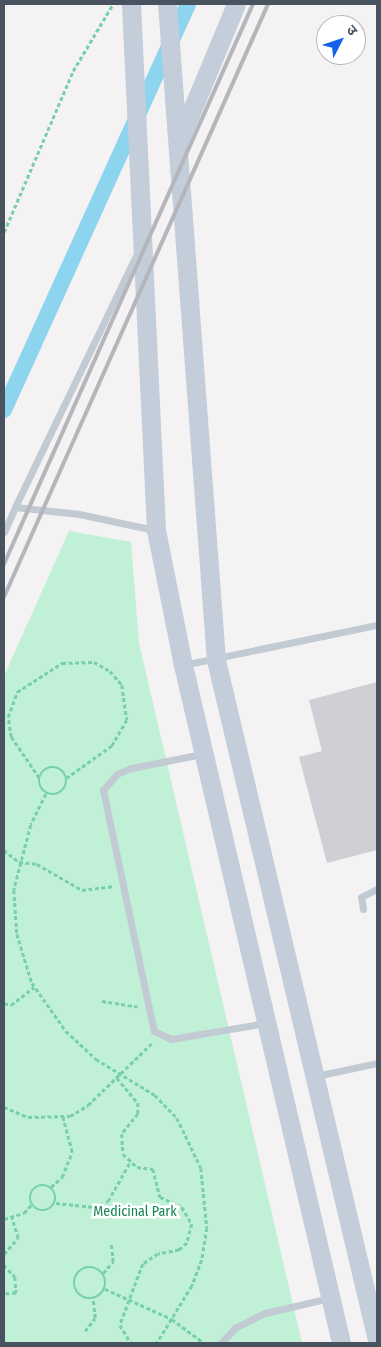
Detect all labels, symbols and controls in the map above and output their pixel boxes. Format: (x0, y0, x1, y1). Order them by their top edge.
north arrow (316, 15, 366, 65)
text: उ (343, 22, 361, 39)
park label: Medicinal Park (93, 1204, 177, 1220)

